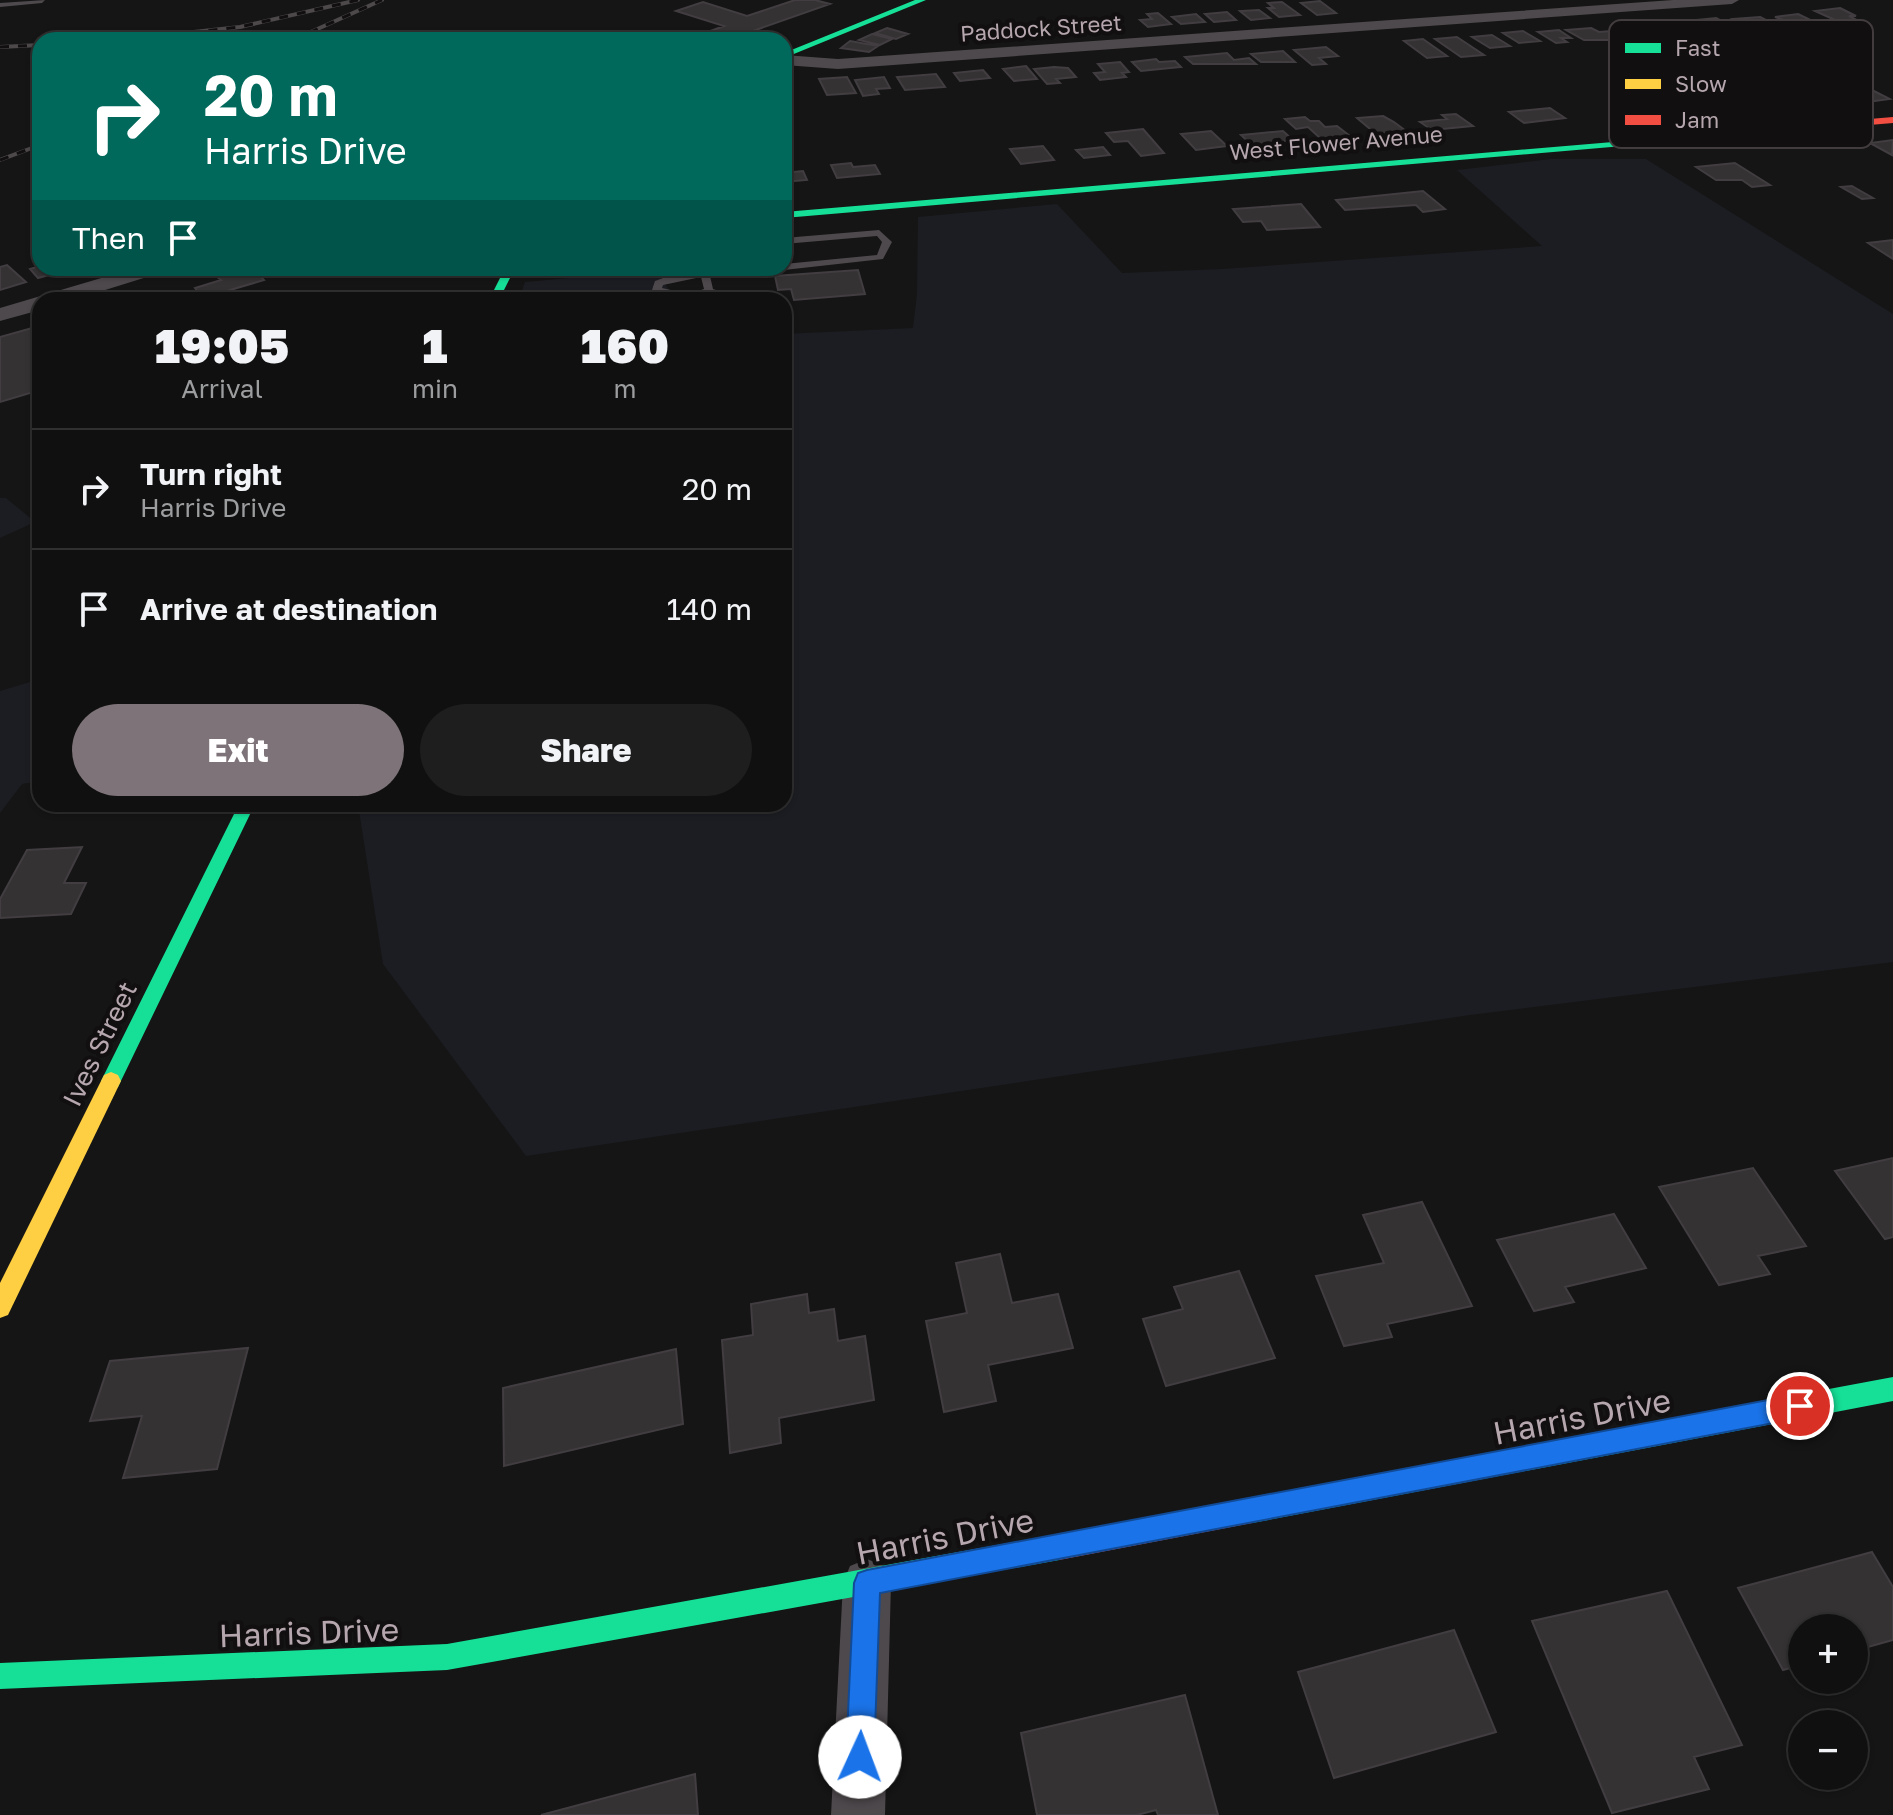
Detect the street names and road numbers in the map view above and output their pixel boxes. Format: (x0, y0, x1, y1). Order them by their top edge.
street label: Paddock Street (959, 8, 1123, 47)
street label: West Flower Avenue (1228, 120, 1444, 165)
street label: Ives Street (56, 977, 143, 1111)
street label: Harris Drive (1490, 1380, 1674, 1452)
street label: Harris Drive (853, 1500, 1037, 1572)
street label: Harris Drive (218, 1610, 400, 1654)

